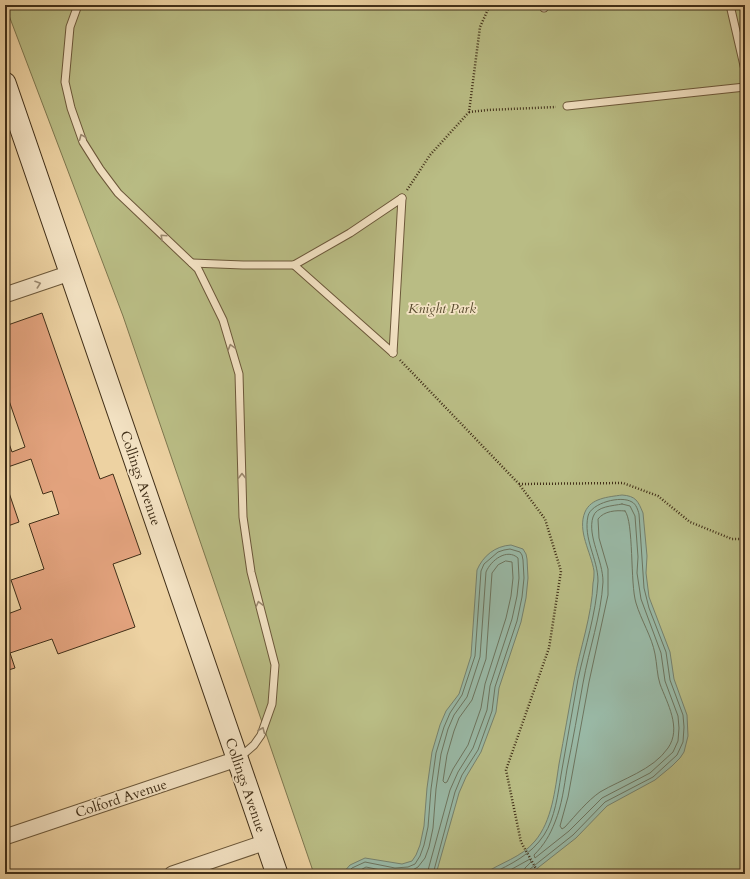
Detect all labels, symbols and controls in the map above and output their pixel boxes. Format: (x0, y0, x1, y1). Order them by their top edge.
one-way arrow (79, 134, 87, 142)
one-way arrow (161, 235, 168, 242)
one-way arrow (34, 280, 41, 289)
park label: Knight Park (408, 299, 476, 318)
one-way arrow (227, 344, 236, 351)
street label: Collings Avenue (115, 428, 166, 528)
one-way arrow (238, 473, 246, 479)
one-way arrow (256, 601, 264, 608)
one-way arrow (258, 727, 266, 734)
street label: Collings Avenue (220, 735, 271, 835)
street label: Colford Avenue (73, 775, 169, 822)

